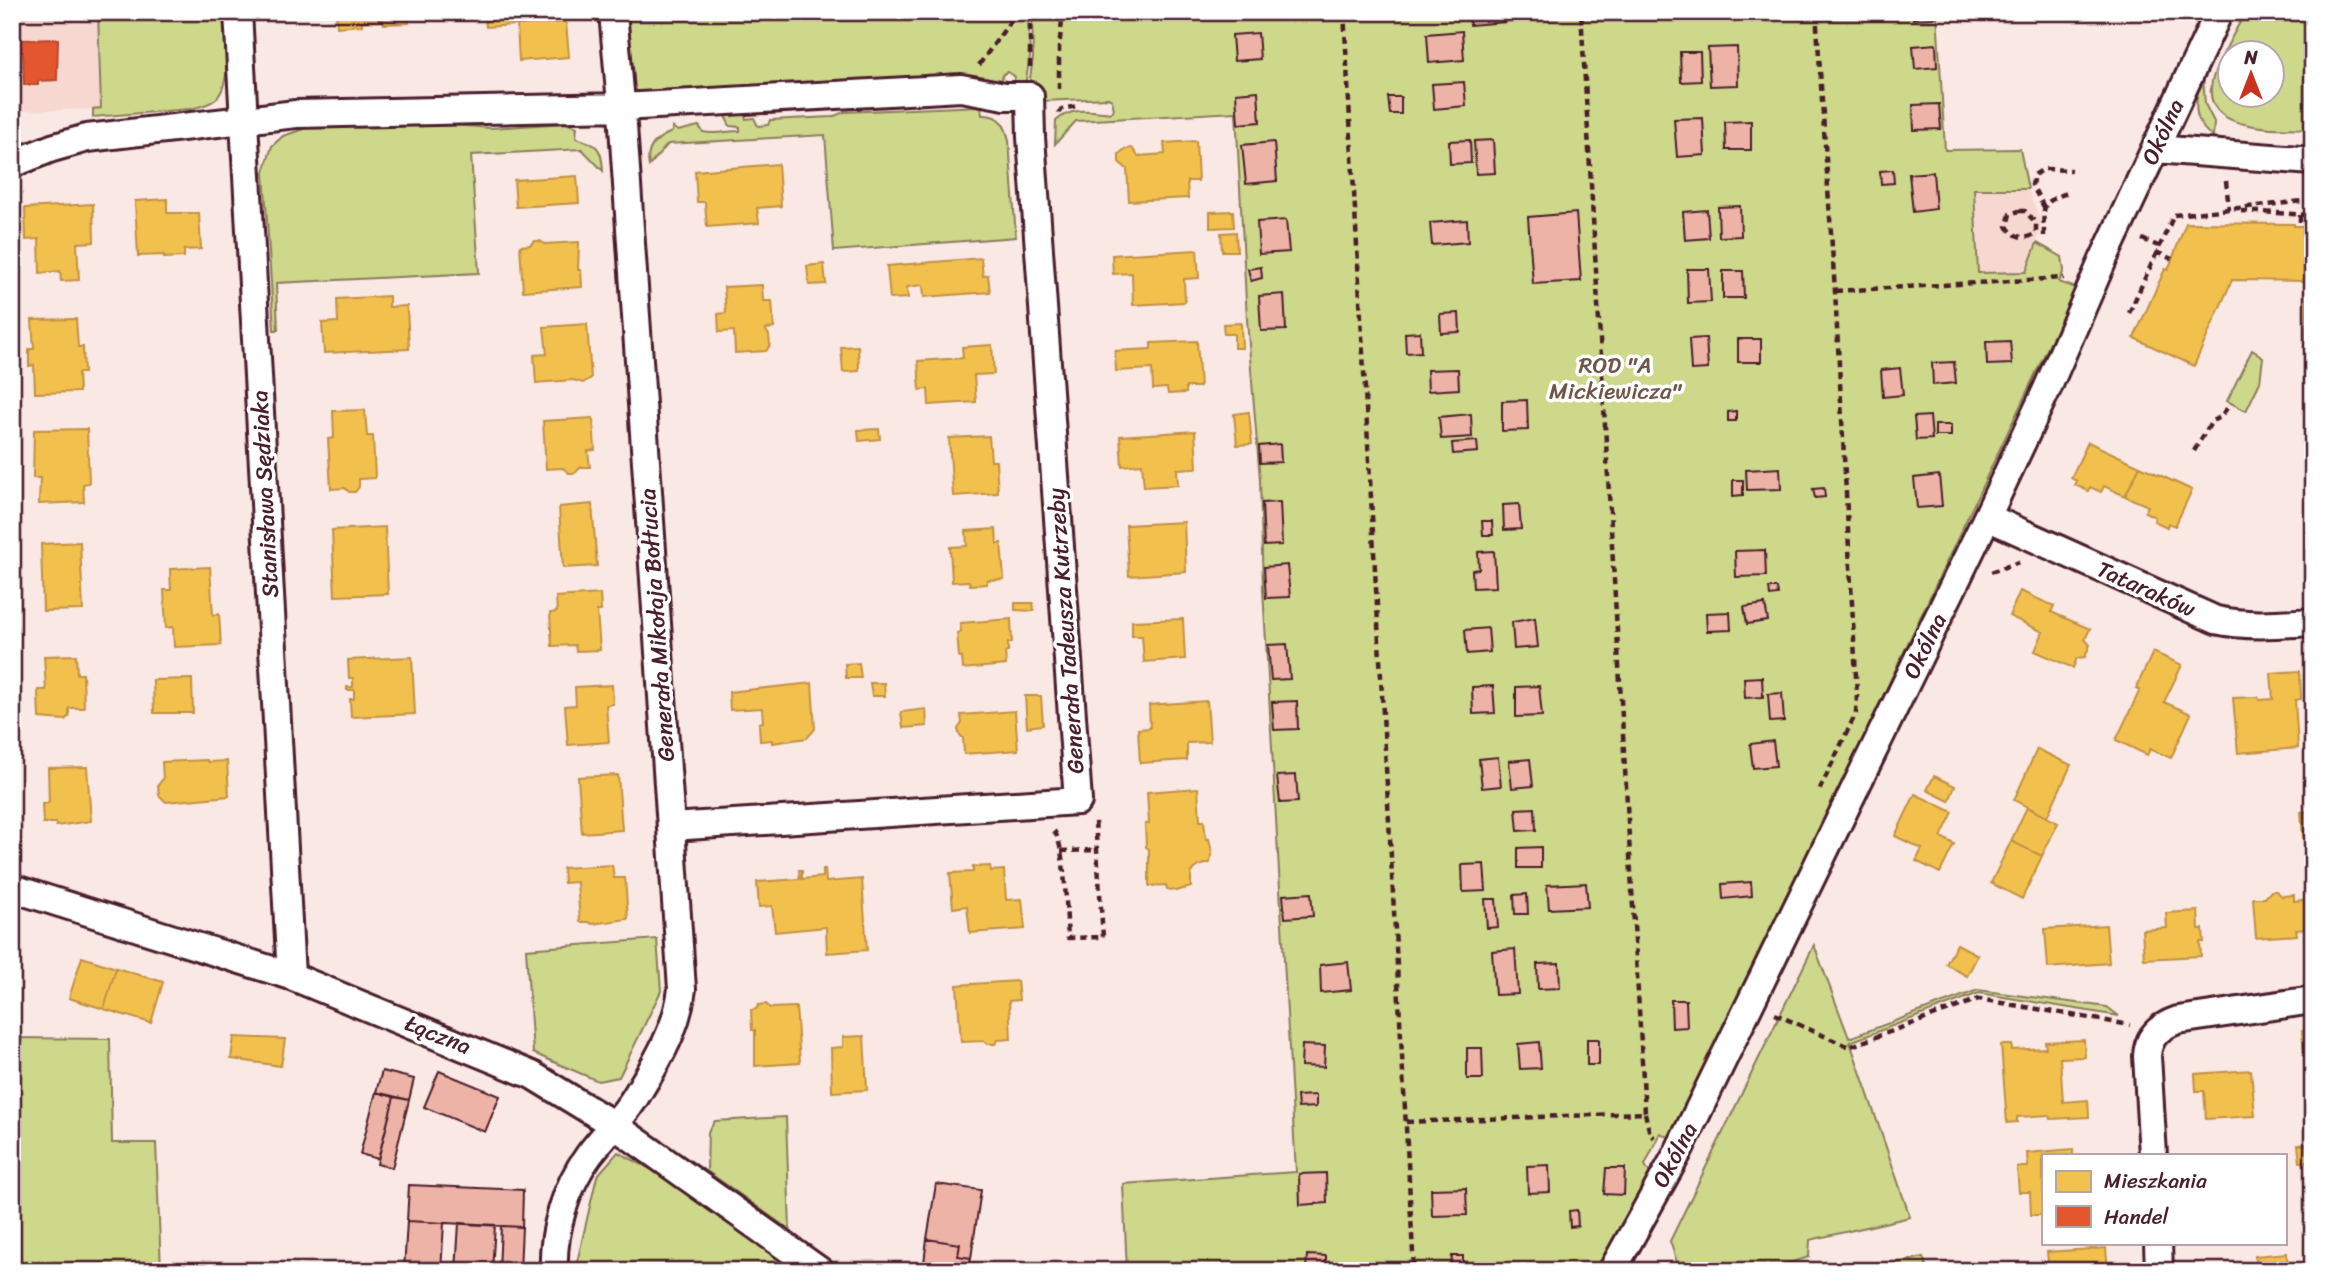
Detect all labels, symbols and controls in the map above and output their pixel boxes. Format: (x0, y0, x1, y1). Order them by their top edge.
north arrow (2216, 38, 2286, 108)
text: N (2243, 41, 2258, 74)
street label: Okólna (2130, 92, 2196, 172)
park label: ROD "A Mickiewicza" (1549, 345, 1682, 412)
street label: Stanisława Sędziaka (239, 389, 291, 599)
street label: Generała Mikołaja Bołtucia (627, 487, 687, 763)
street label: Generała Tadeusza Kutrzeby (1036, 487, 1096, 775)
street label: Tataraków (2090, 549, 2203, 629)
street label: Okólna (1891, 606, 1959, 686)
street label: Łączna (399, 1003, 477, 1067)
street label: Okólna (1641, 1115, 1709, 1195)
legend (2042, 1154, 2286, 1244)
text: Mieszkania (2104, 1162, 2207, 1200)
text: Handel (2104, 1198, 2170, 1236)

